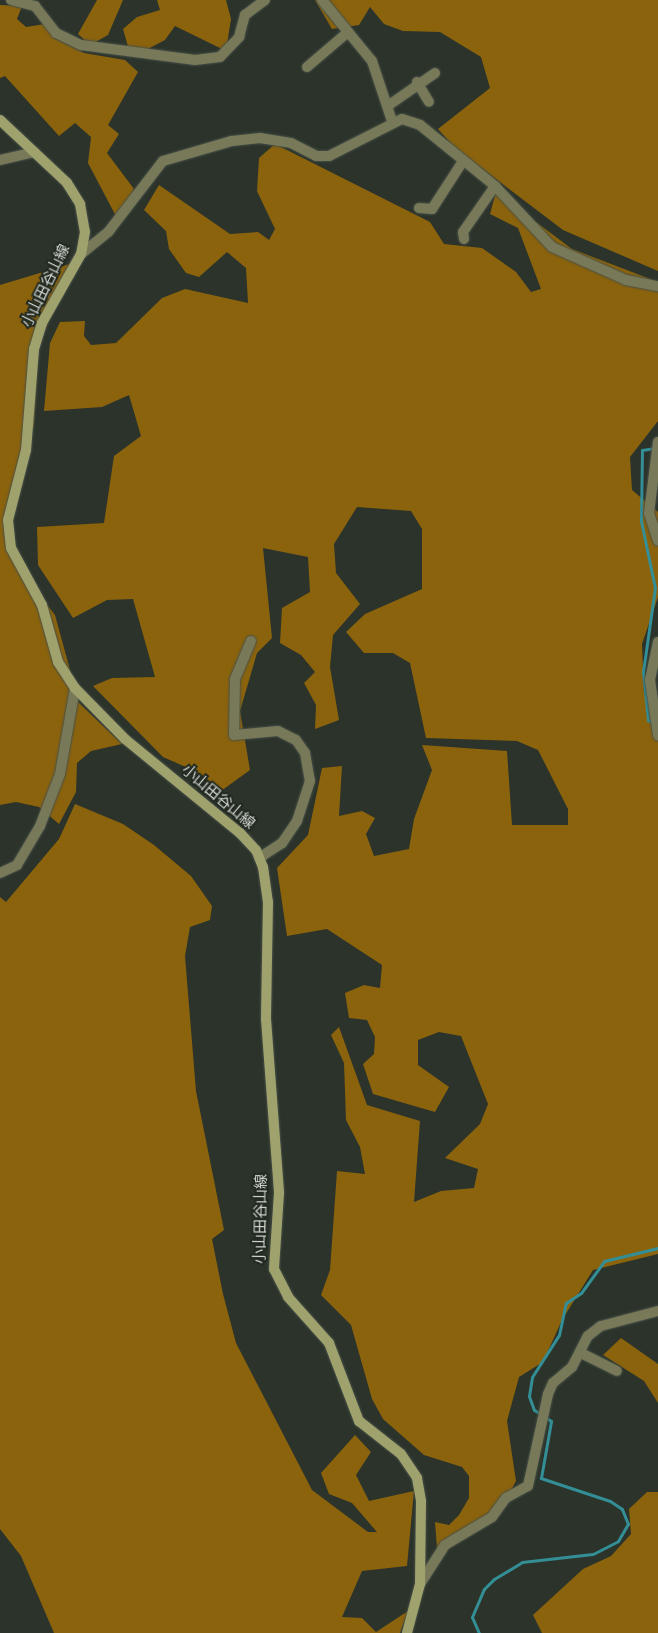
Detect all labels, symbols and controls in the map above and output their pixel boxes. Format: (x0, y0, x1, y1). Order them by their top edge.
street label: 小山田谷山線 (18, 242, 74, 330)
street label: 小山田谷山線 (178, 761, 258, 833)
street label: 小山田谷山線 (251, 1174, 271, 1264)

